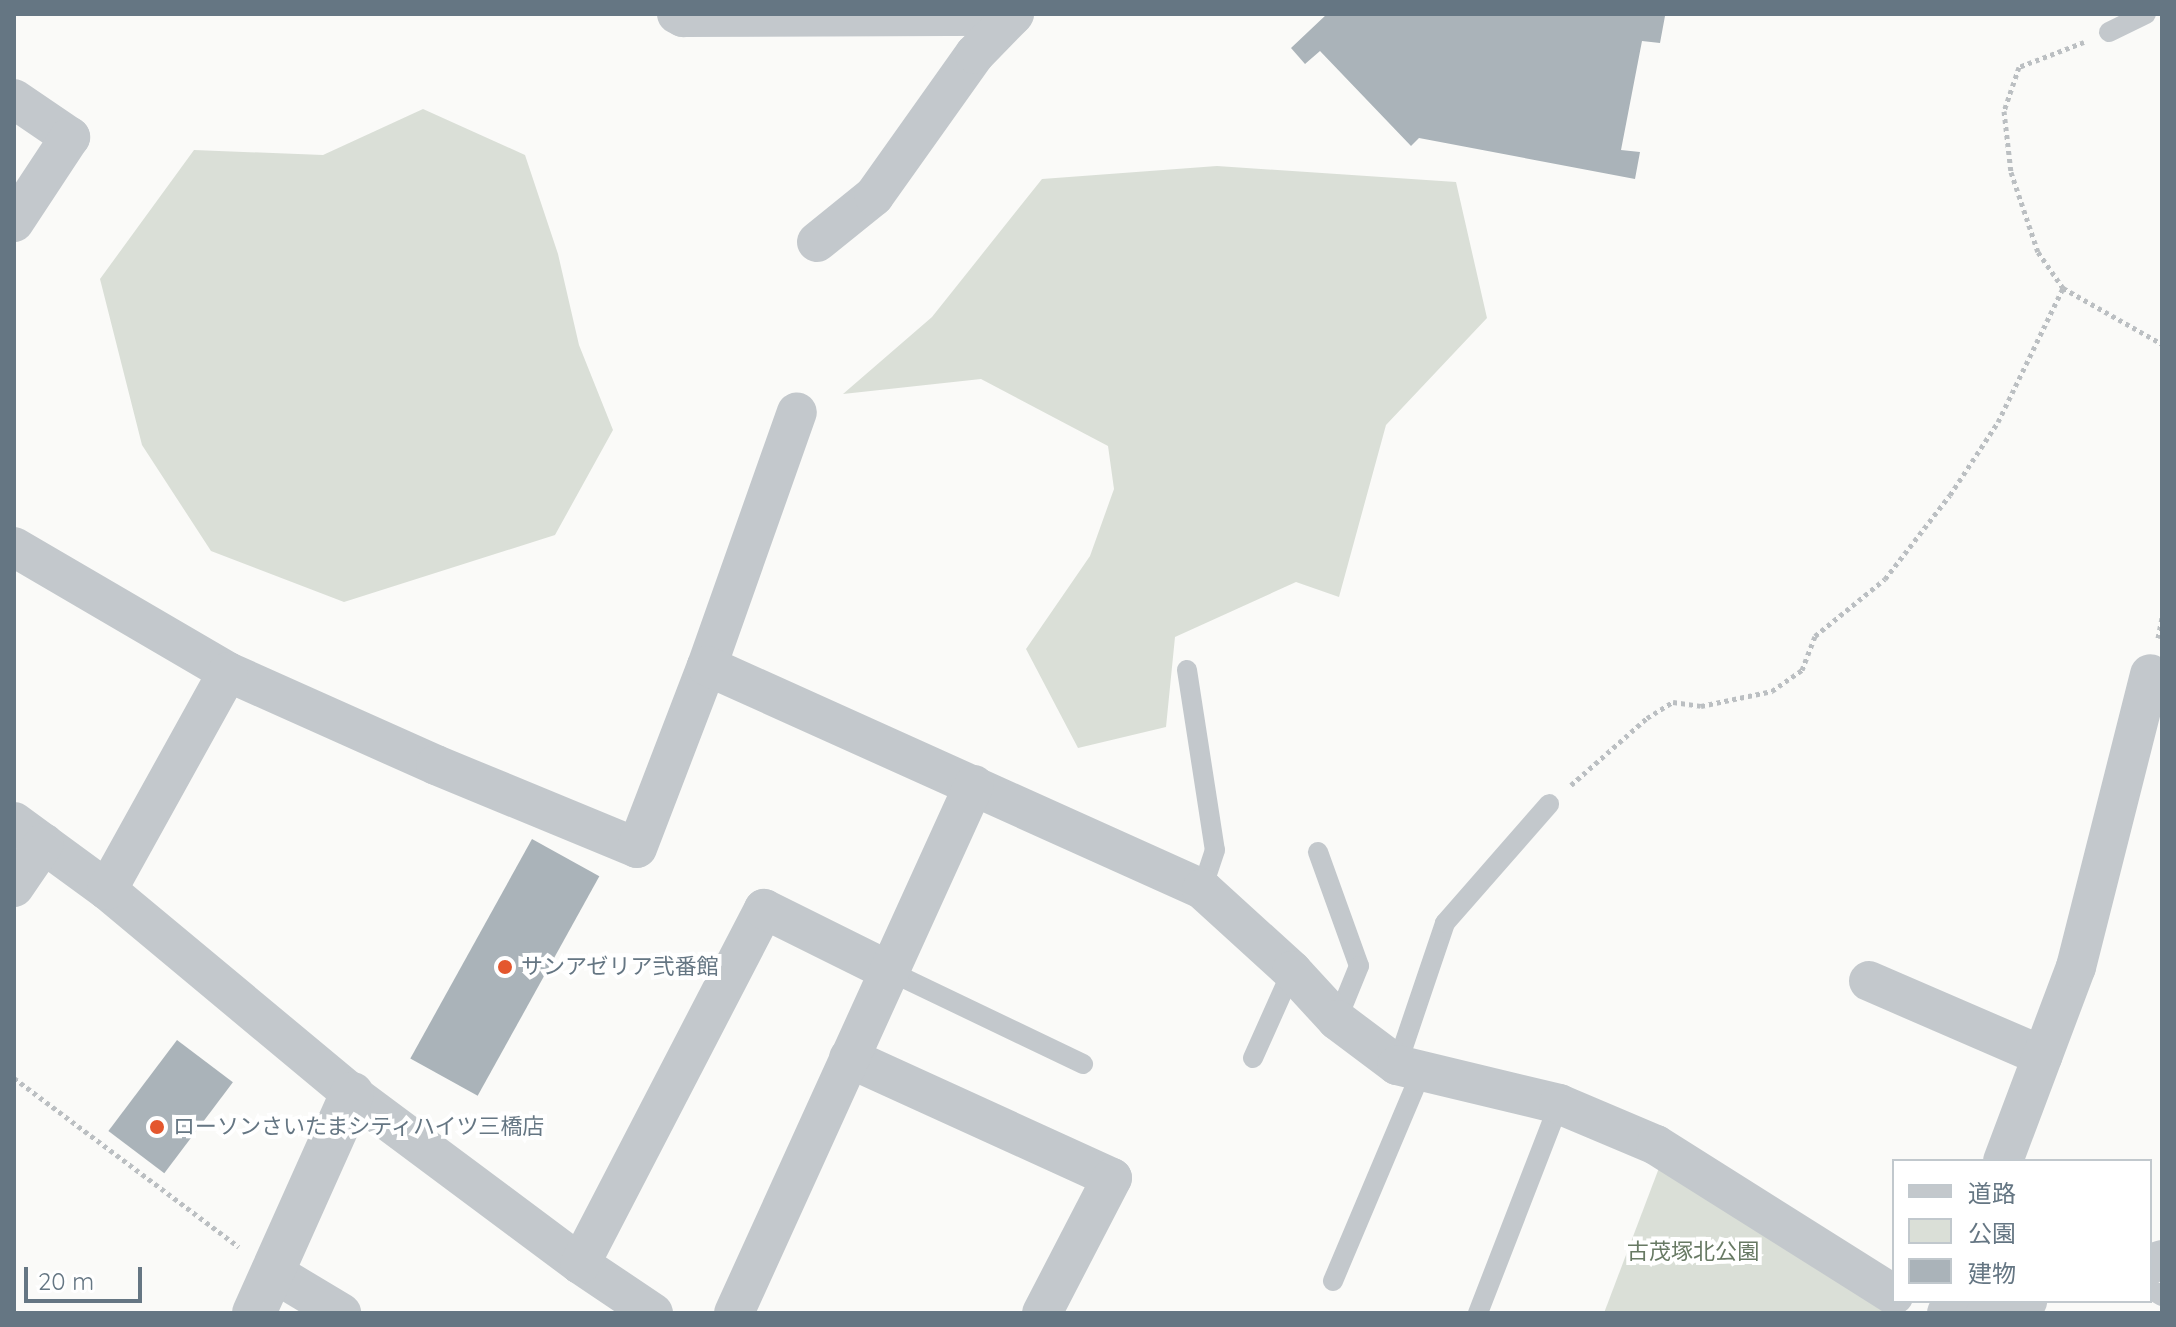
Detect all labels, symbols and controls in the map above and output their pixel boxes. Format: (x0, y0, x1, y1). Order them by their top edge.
place label: サンアゼリア弐番館 (521, 954, 719, 980)
marker: サンアゼリア弐番館 (496, 958, 514, 976)
place label: ローソンさいたまシティハイツ三橋店 (173, 1114, 547, 1140)
marker: ローソンさいたまシティハイツ三橋店 (148, 1118, 166, 1136)
legend (1892, 1159, 2152, 1303)
text: 道路 (1968, 1178, 2016, 1208)
text: 公園 (1968, 1218, 2016, 1248)
park label: 古茂塚北公園 (1627, 1239, 1759, 1265)
scale bar (28, 1251, 146, 1301)
text: 建物 (1968, 1258, 2016, 1288)
text: 20 m (38, 1266, 94, 1296)

